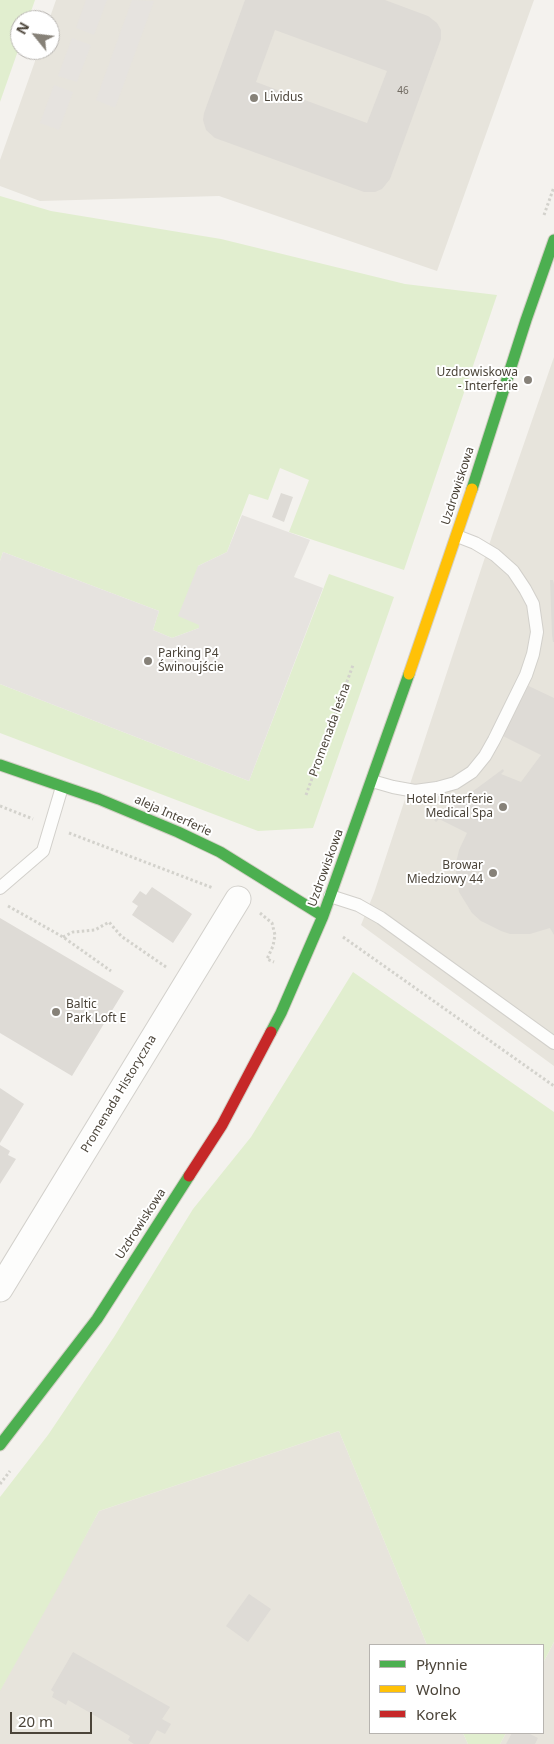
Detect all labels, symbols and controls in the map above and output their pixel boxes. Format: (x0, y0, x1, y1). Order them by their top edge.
north arrow (10, 10, 60, 60)
text: N (11, 18, 33, 38)
house number: 46 (397, 85, 409, 97)
place label: Lividus (264, 91, 303, 105)
marker: Lividus (248, 92, 260, 104)
place label: Uzdrowiskowa - Interferie (437, 366, 518, 394)
marker: Uzdrowiskowa - Interferie (522, 374, 534, 386)
street label: Uzdrowiskowa (439, 445, 477, 527)
place label: Parking P4 Świnoujście (158, 647, 224, 675)
marker: Parking P4 Świnoujście (142, 655, 154, 667)
street label: Promenada leśna (306, 681, 354, 779)
street label: aleja Interferie (132, 793, 214, 839)
place label: Hotel Interferie Medical Spa (406, 793, 493, 821)
marker: Hotel Interferie Medical Spa (497, 801, 509, 813)
street label: Uzdrowiskowa (305, 827, 347, 909)
place label: Browar Miedziowy 44 (407, 859, 483, 887)
marker: Browar Miedziowy 44 (487, 867, 499, 879)
place label: Baltic Park Loft E (66, 998, 126, 1026)
marker: Baltic Park Loft E (50, 1006, 62, 1018)
street label: Promenada Historyczna (78, 1033, 160, 1155)
street label: Uzdrowiskowa (113, 1186, 169, 1262)
legend (369, 1644, 544, 1734)
text: Płynnie (416, 1654, 467, 1674)
text: Wolno (416, 1679, 461, 1699)
scale bar (12, 1702, 95, 1734)
text: Korek (416, 1704, 457, 1724)
text: 20 m (18, 1711, 53, 1731)

